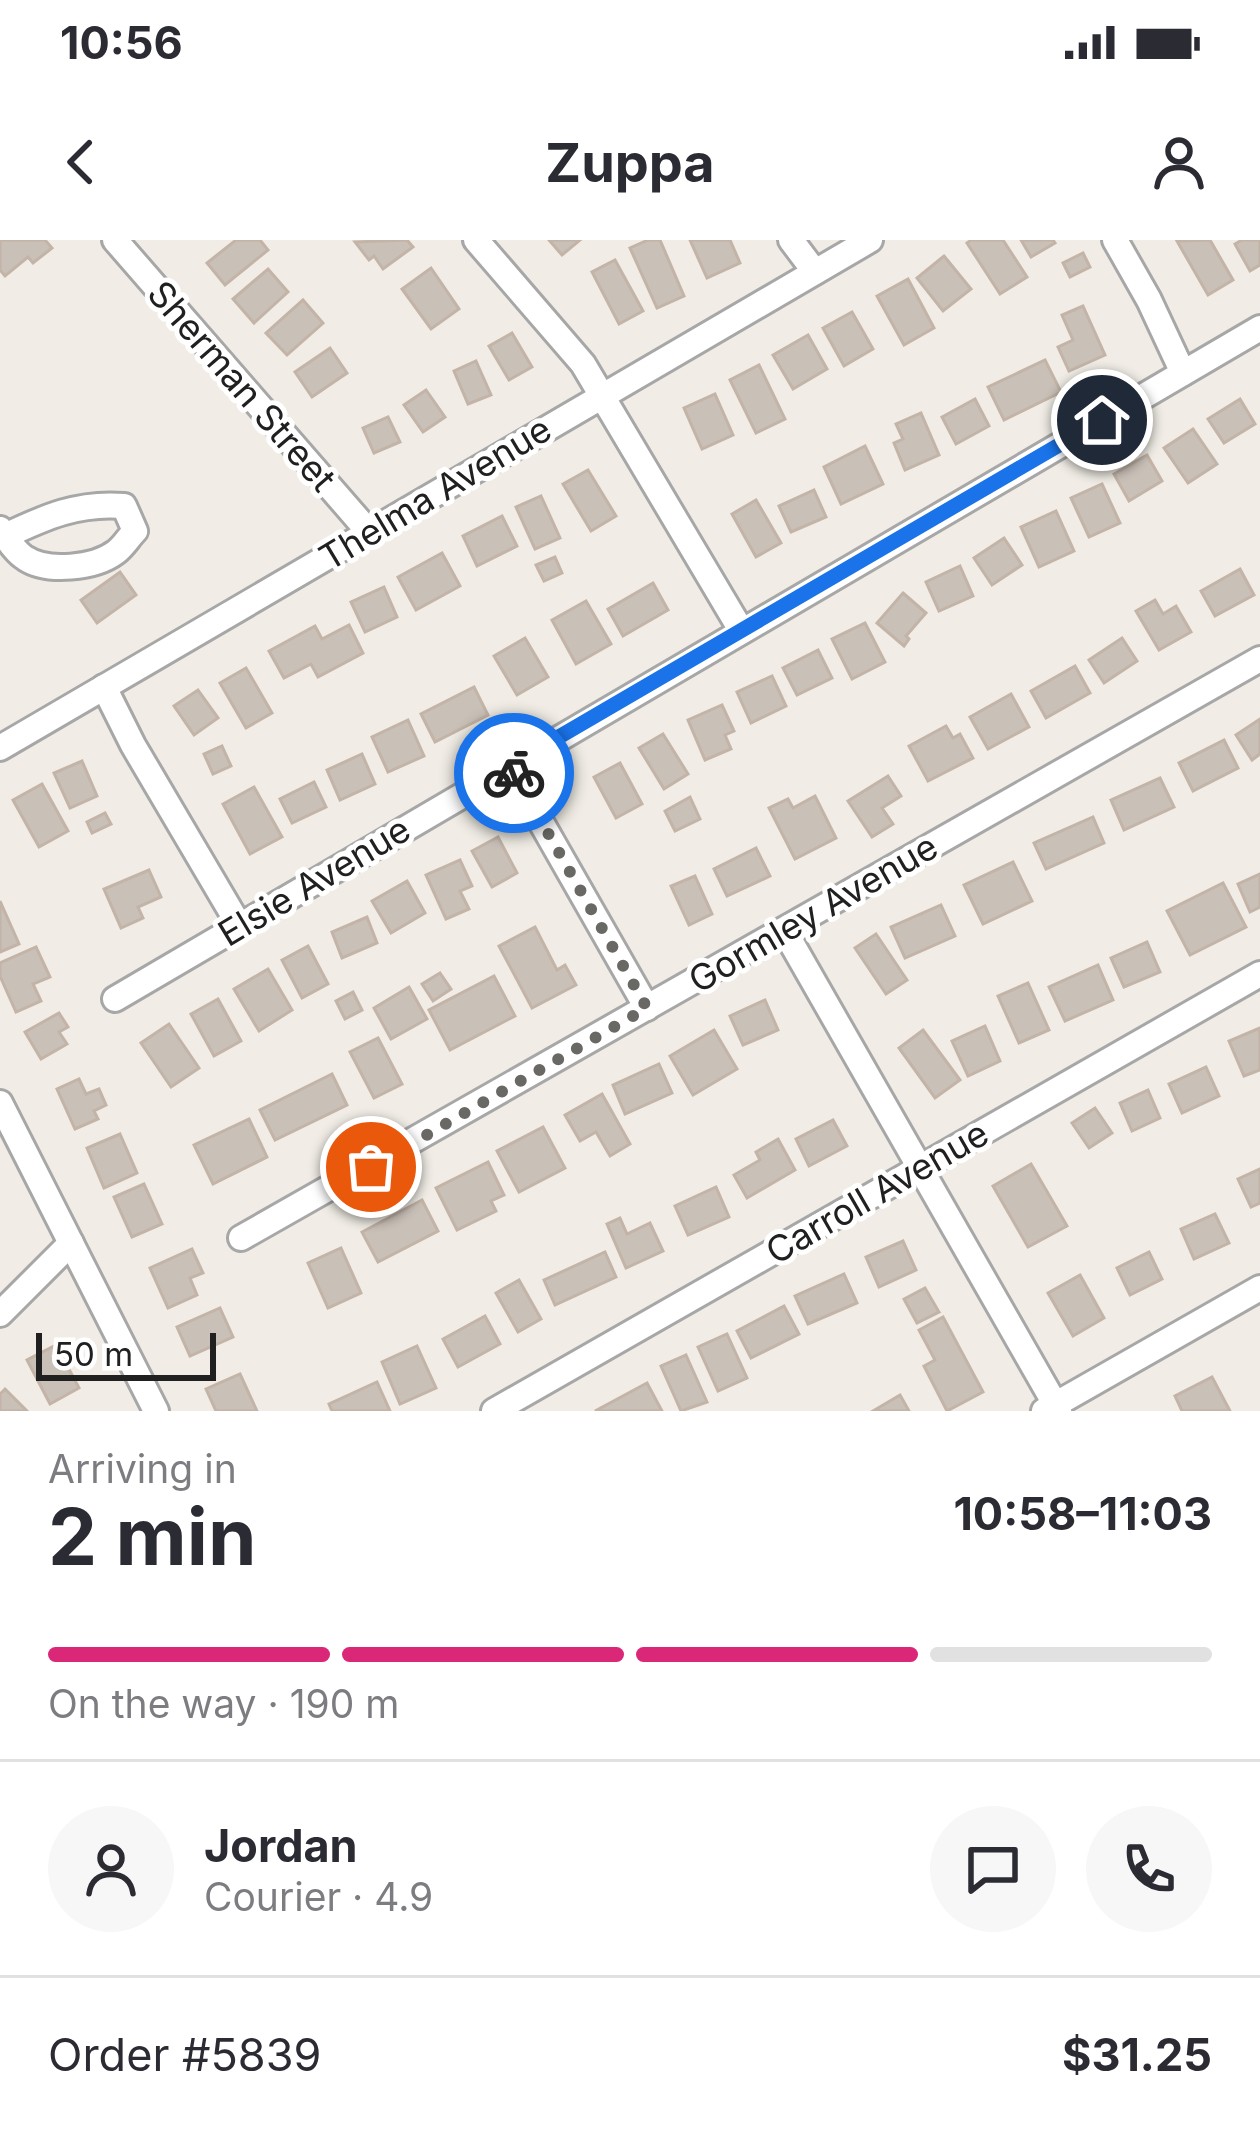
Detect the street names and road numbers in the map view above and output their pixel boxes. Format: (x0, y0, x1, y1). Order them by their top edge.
street label: Sherman Street (139, 272, 345, 500)
street label: Thelma Avenue (311, 407, 559, 579)
street label: Elsie Avenue (210, 807, 418, 955)
street label: Gormley Avenue (681, 824, 945, 1002)
street label: Carroll Avenue (758, 1111, 996, 1273)

